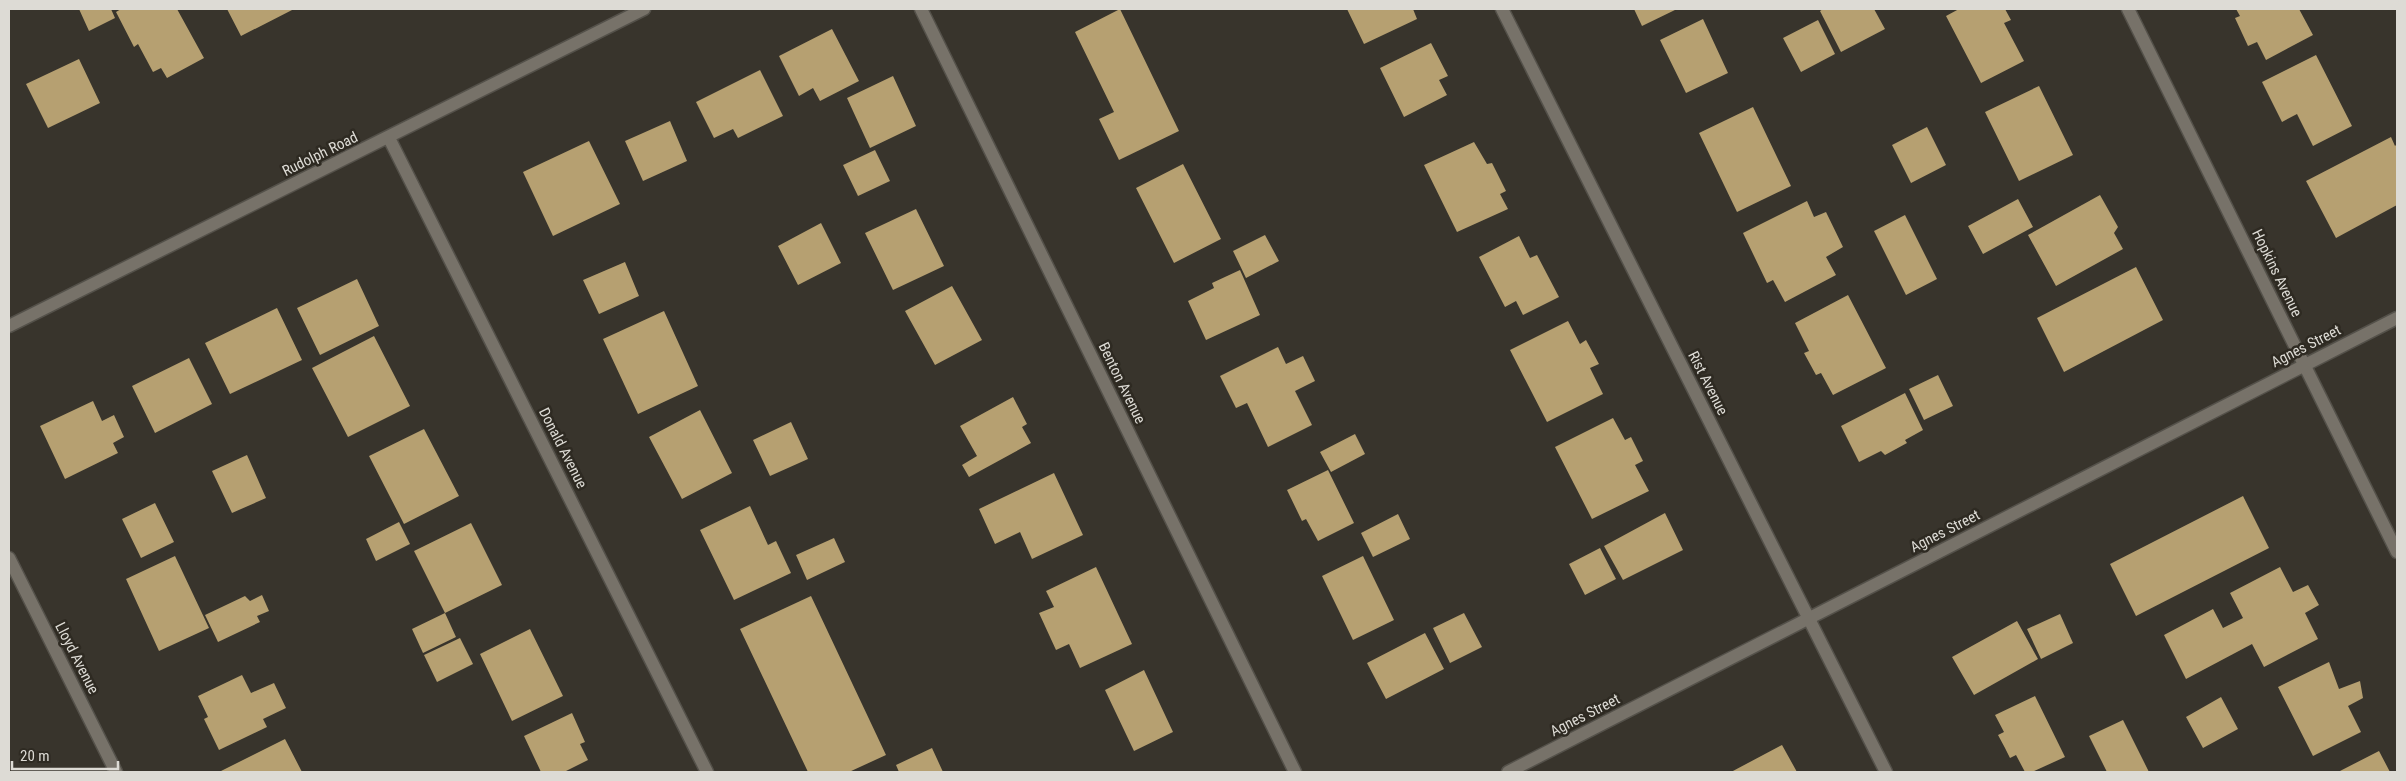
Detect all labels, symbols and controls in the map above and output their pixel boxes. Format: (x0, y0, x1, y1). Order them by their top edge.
street label: Rudolph Road (279, 128, 361, 180)
street label: Hopkins Avenue (2248, 226, 2306, 320)
street label: Agnes Street (2268, 321, 2344, 371)
street label: Benton Avenue (1095, 339, 1149, 427)
street label: Rist Avenue (1684, 348, 1732, 418)
street label: Donald Avenue (535, 405, 591, 491)
street label: Agnes Street (1907, 506, 1983, 556)
street label: Lloyd Avenue (51, 619, 103, 697)
street label: Agnes Street (1547, 690, 1623, 740)
scale bar (12, 738, 119, 770)
text: 20 m (20, 747, 50, 765)

